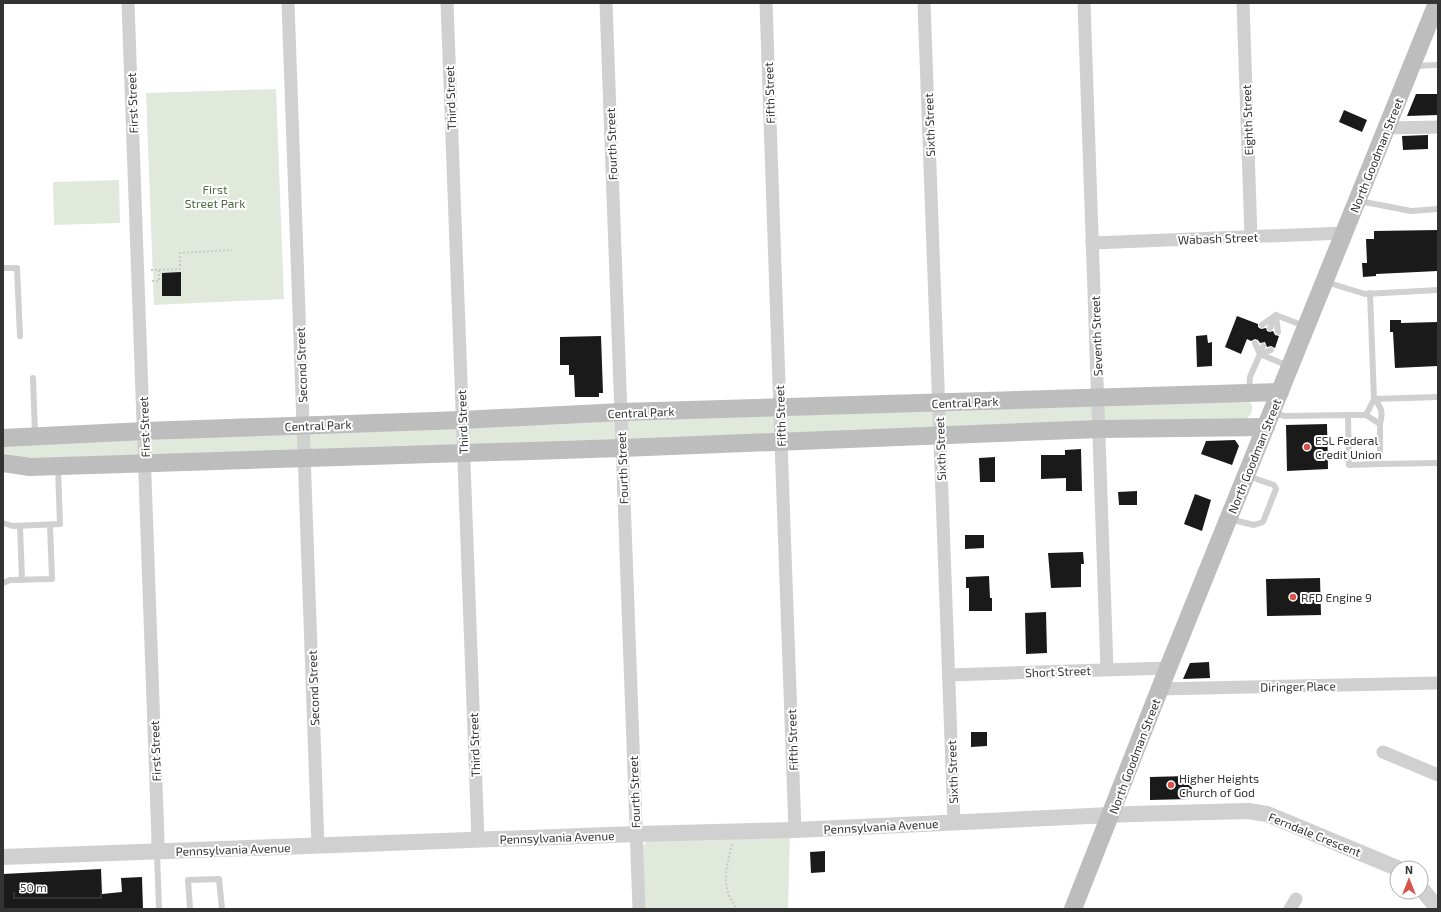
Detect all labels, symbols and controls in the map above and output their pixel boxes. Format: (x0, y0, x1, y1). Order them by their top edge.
street label: Fifth Street (761, 62, 777, 124)
street label: Third Street (442, 65, 458, 130)
street label: First Street (124, 72, 140, 134)
street label: Eighth Street (1239, 84, 1255, 156)
street label: Sixth Street (921, 93, 937, 157)
street label: North Goodman Street (1347, 95, 1406, 214)
street label: Fourth Street (603, 107, 619, 180)
park label: First Street Park (185, 182, 245, 210)
street label: Wabash Street (1178, 230, 1259, 246)
street label: Seventh Street (1088, 295, 1104, 376)
street label: Second Street (293, 327, 309, 403)
street label: Fifth Street (772, 385, 788, 447)
street label: Third Street (454, 389, 470, 454)
street label: Central Park (931, 394, 999, 410)
street label: First Street (136, 396, 152, 458)
street label: North Goodman Street (1225, 396, 1284, 515)
street label: Central Park (607, 404, 675, 420)
street label: Central Park (284, 417, 352, 433)
street label: Sixth Street (932, 417, 948, 481)
street label: Fourth Street (614, 431, 630, 504)
place label: ESL Federal Credit Union (1315, 433, 1382, 461)
marker: ESL Federal Credit Union (1302, 442, 1312, 452)
place label: RFD Engine 9 (1301, 590, 1372, 604)
marker: RFD Engine 9 (1288, 592, 1298, 602)
street label: Second Street (305, 650, 321, 726)
street label: Short Street (1025, 663, 1092, 679)
street label: Diringer Place (1260, 678, 1336, 694)
street label: North Goodman Street (1106, 696, 1163, 816)
street label: Fifth Street (784, 709, 800, 771)
street label: Third Street (466, 712, 482, 777)
street label: First Street (147, 720, 163, 782)
street label: Sixth Street (944, 740, 960, 804)
street label: Fourth Street (626, 755, 642, 828)
place label: Higher Heights Church of God (1179, 771, 1259, 799)
marker: Higher Heights Church of God (1166, 780, 1176, 790)
street label: Ferndale Crescent (1267, 809, 1364, 859)
street label: Pennsylvania Avenue (823, 816, 939, 836)
street label: Pennsylvania Avenue (499, 828, 615, 846)
street label: Pennsylvania Avenue (175, 840, 291, 858)
north arrow (1389, 860, 1429, 900)
text: N (1405, 863, 1413, 876)
scale bar (14, 874, 101, 900)
text: 50 m (20, 880, 47, 894)

